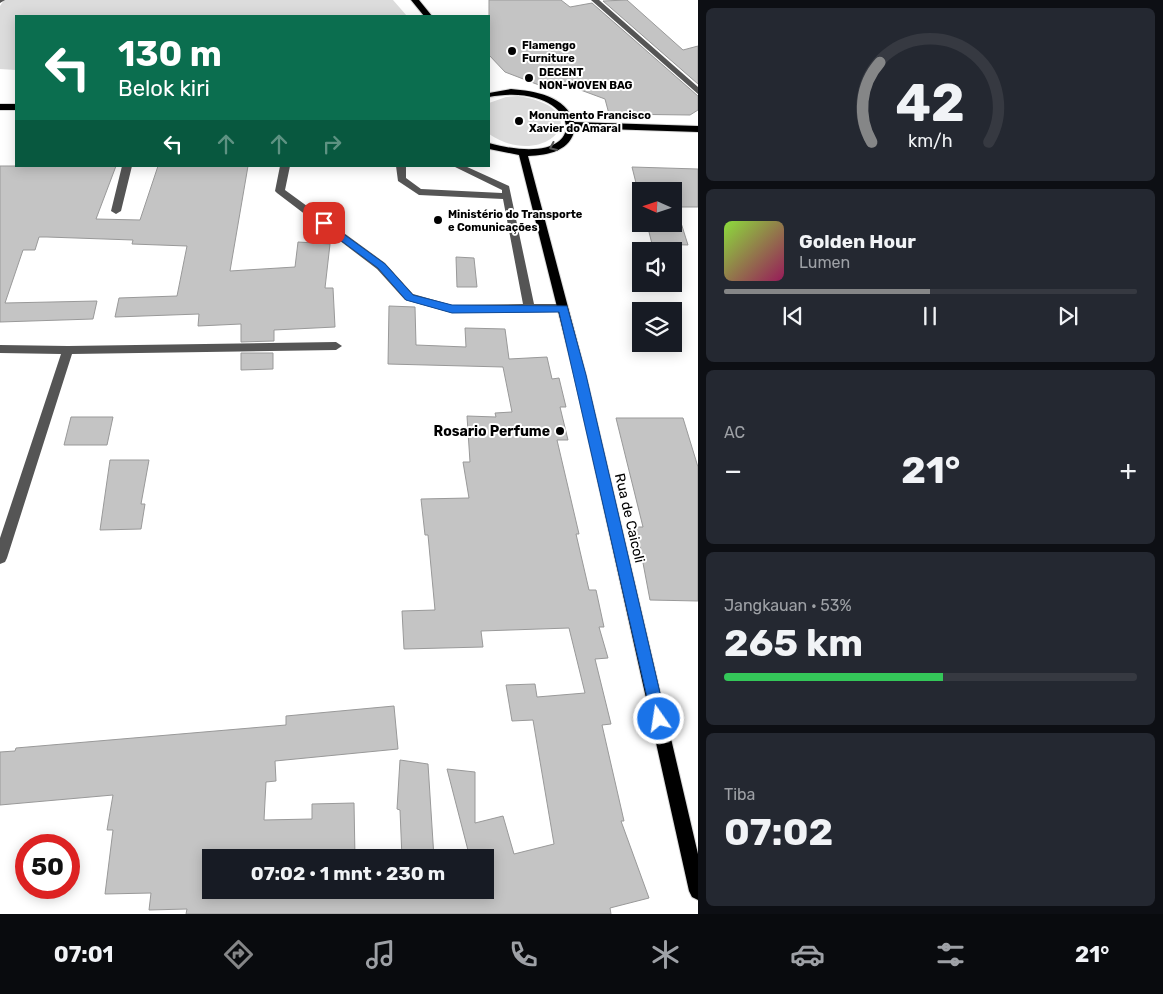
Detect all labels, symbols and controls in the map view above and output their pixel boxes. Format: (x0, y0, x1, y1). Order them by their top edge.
text: 130 m (118, 33, 222, 75)
icon: left (35, 35, 100, 100)
place label: Flamengo Furniture (522, 39, 576, 65)
marker: Flamengo Furniture (506, 45, 518, 57)
place label: DECENT NON-WOVEN BAG (539, 66, 633, 92)
marker: DECENT NON-WOVEN BAG (523, 72, 535, 84)
text: 42 (896, 72, 965, 134)
text: Belok kiri (118, 75, 210, 102)
place label: Monumento Francisco Xavier do Amaral (529, 109, 651, 135)
marker: Monumento Francisco Xavier do Amaral (513, 115, 525, 127)
icon: left (159, 130, 187, 158)
icon: ahead (212, 130, 240, 158)
icon: ahead (265, 130, 293, 158)
icon: right (318, 130, 346, 158)
text: km/h (908, 130, 953, 151)
one-way arrow (549, 141, 558, 152)
north arrow (632, 182, 682, 232)
map controls (632, 182, 682, 352)
pin (303, 202, 345, 244)
place label: Ministério do Transporte e Comunicações (448, 208, 583, 234)
icon: arrive (310, 209, 338, 237)
marker: Ministério do Transporte e Comunicações (432, 214, 444, 226)
text: Golden Hour (799, 230, 916, 253)
button: sound (632, 242, 682, 292)
text: Lumen (799, 253, 850, 272)
button: layers (632, 302, 682, 352)
icon: previous (779, 302, 807, 330)
icon: pause (916, 302, 944, 330)
icon: next (1054, 302, 1082, 330)
place label: Rosario Perfume (434, 423, 550, 440)
text: AC (724, 423, 745, 442)
marker: Rosario Perfume (554, 425, 566, 437)
text: 21° (901, 447, 960, 493)
text: − (724, 454, 742, 487)
text: + (1120, 454, 1137, 487)
street label: Rua de Caicoli (611, 472, 648, 565)
text: Jangkauan · 53% (724, 596, 852, 615)
text: 265 km (724, 620, 863, 666)
position arrow (632, 692, 684, 744)
text: Tiba (724, 785, 755, 804)
text: 07:02 (724, 809, 833, 855)
speed limit sign: 50 (15, 834, 80, 899)
text: 07:02 · 1 mnt · 230 m (251, 862, 445, 885)
icon: directions (221, 937, 256, 972)
icon: music (363, 937, 398, 972)
icon: phone (506, 937, 541, 972)
icon: climate (648, 937, 683, 972)
icon: car (790, 937, 825, 972)
icon: filters (933, 937, 968, 972)
text: 07:01 (54, 941, 114, 968)
text: 21° (1075, 941, 1109, 968)

